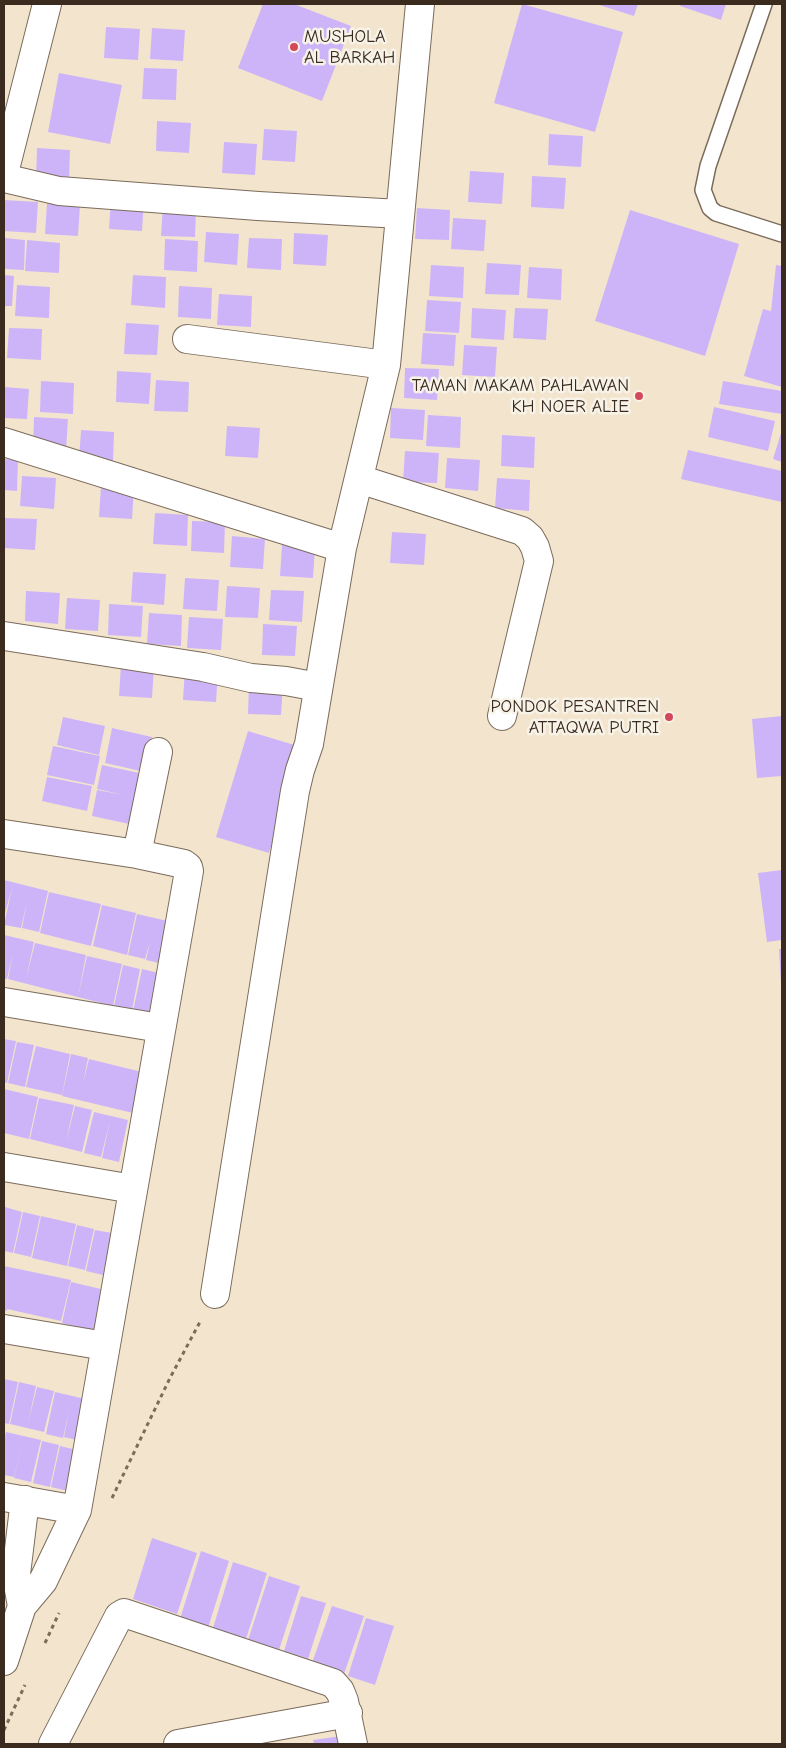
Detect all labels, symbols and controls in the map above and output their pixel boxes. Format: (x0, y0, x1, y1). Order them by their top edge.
place label: MUSHOLA AL BARKAH (304, 26, 395, 68)
marker: MUSHOLA AL BARKAH (288, 41, 300, 53)
place label: TAMAN MAKAM PAHLAWAN KH NOER ALIE (412, 375, 629, 418)
marker: TAMAN MAKAM PAHLAWAN KH NOER ALIE (633, 390, 645, 402)
place label: PONDOK PESANTREN ATTAQWA PUTRI (491, 696, 659, 739)
marker: PONDOK PESANTREN ATTAQWA PUTRI (663, 711, 675, 723)

